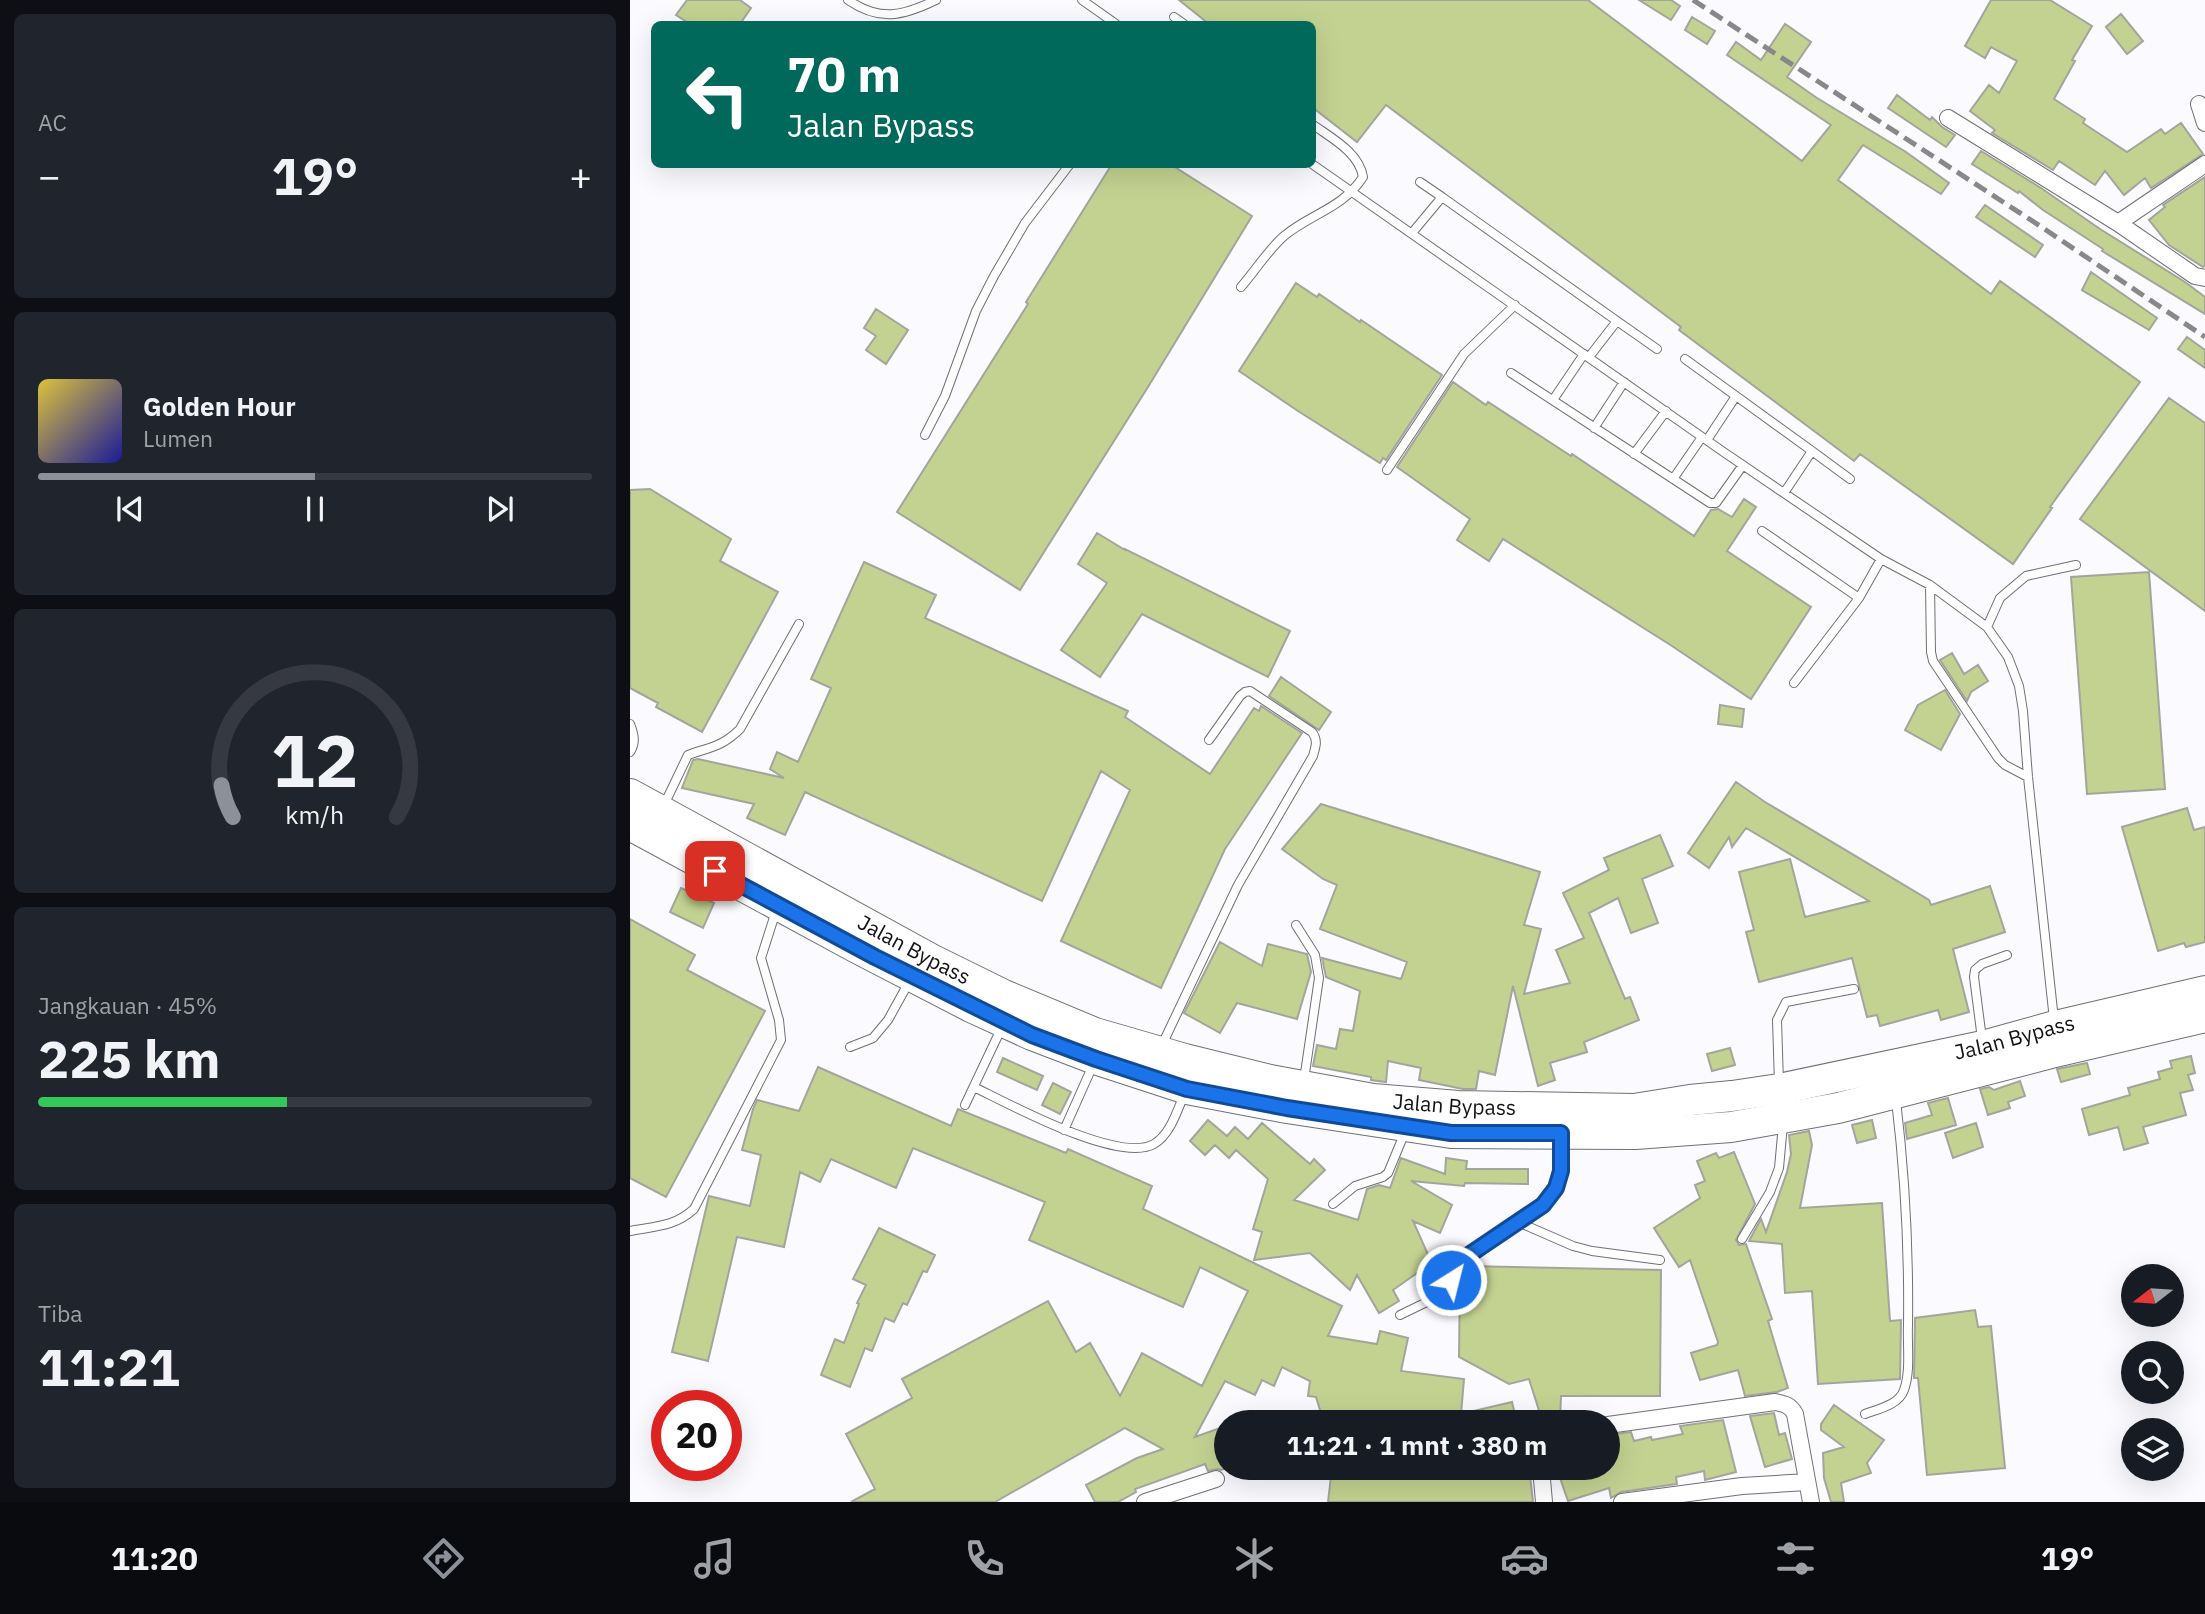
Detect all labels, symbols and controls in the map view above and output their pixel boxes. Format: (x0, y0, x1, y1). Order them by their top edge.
text: 70 m (787, 42, 901, 105)
icon: left (672, 49, 763, 140)
text: Jalan Bypass (787, 104, 975, 146)
text: AC (38, 107, 67, 137)
text: 19° (272, 142, 358, 209)
text: − (38, 151, 61, 200)
text: + (569, 151, 592, 200)
text: Golden Hour (143, 389, 296, 423)
text: Lumen (143, 423, 213, 453)
icon: previous (111, 490, 149, 528)
icon: pause (296, 490, 334, 528)
icon: next (481, 490, 519, 528)
text: 12 (271, 712, 359, 807)
text: km/h (286, 798, 344, 831)
pin (685, 841, 745, 901)
icon: arrive (696, 852, 734, 890)
street label: Jalan Bypass (853, 908, 975, 990)
text: Jangkauan · 45% (38, 990, 217, 1020)
street label: Jalan Bypass (1952, 1008, 2077, 1066)
text: 225 km (38, 1025, 220, 1092)
street label: Jalan Bypass (1392, 1087, 1516, 1121)
position arrow (1414, 1243, 1488, 1317)
north arrow (2121, 1264, 2184, 1326)
map controls (2121, 1264, 2184, 1481)
text: Tiba (38, 1298, 83, 1328)
text: 11:21 (38, 1333, 180, 1400)
button: search (2121, 1341, 2184, 1404)
speed limit sign: 20 (651, 1390, 742, 1481)
button: layers (2121, 1418, 2184, 1481)
text: 11:21 · 1 mnt · 380 m (1287, 1428, 1547, 1462)
icon: directions (419, 1534, 468, 1583)
icon: music (690, 1534, 739, 1583)
icon: phone (960, 1534, 1009, 1583)
icon: climate (1230, 1534, 1279, 1583)
icon: car (1500, 1534, 1549, 1583)
icon: filters (1771, 1534, 1820, 1583)
text: 11:20 (111, 1537, 198, 1579)
text: 19° (2041, 1537, 2094, 1579)

